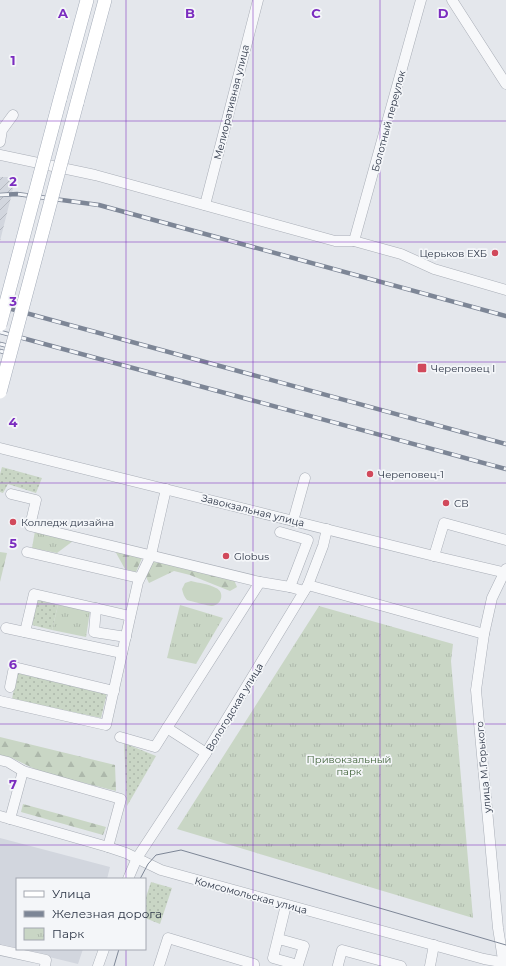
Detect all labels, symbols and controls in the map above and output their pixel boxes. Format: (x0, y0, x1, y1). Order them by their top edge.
text: A (57, 5, 69, 21)
text: B (185, 5, 195, 21)
text: C (311, 5, 321, 21)
text: D (438, 5, 449, 21)
street label: Мелиоративная улица (211, 43, 252, 161)
text: 1 (10, 52, 16, 68)
street label: Болотный переулок (369, 69, 408, 173)
text: 2 (9, 173, 17, 189)
place label: Церьков ЕХБ (419, 247, 487, 260)
marker: Церьков ЕХБ (490, 248, 500, 258)
text: 3 (8, 293, 17, 309)
marker: Череповец I (416, 362, 428, 374)
place label: Череповец I (431, 362, 495, 375)
text: 4 (9, 414, 18, 430)
place label: Череповец-1 (378, 468, 444, 481)
marker: Череповец-1 (365, 469, 375, 479)
street label: Завокзальная улица (200, 491, 306, 530)
place label: СВ (454, 497, 469, 510)
marker: СВ (441, 498, 451, 508)
place label: Колледж дизайна (21, 516, 114, 529)
marker: Колледж дизайна (8, 517, 18, 527)
text: 5 (9, 535, 17, 551)
place label: Globus (234, 550, 269, 563)
marker: Globus (221, 551, 231, 561)
text: 6 (9, 656, 18, 672)
street label: Вологодская улица (203, 661, 266, 754)
street label: улица М.Горького (473, 721, 494, 814)
park label: Привокзальный парк (307, 753, 391, 778)
text: 7 (9, 776, 17, 792)
street label: Комсомольская улица (193, 874, 309, 917)
legend (16, 878, 146, 950)
text: Улица (52, 886, 91, 901)
text: Железная дорога (52, 906, 162, 921)
text: Парк (52, 926, 84, 941)

